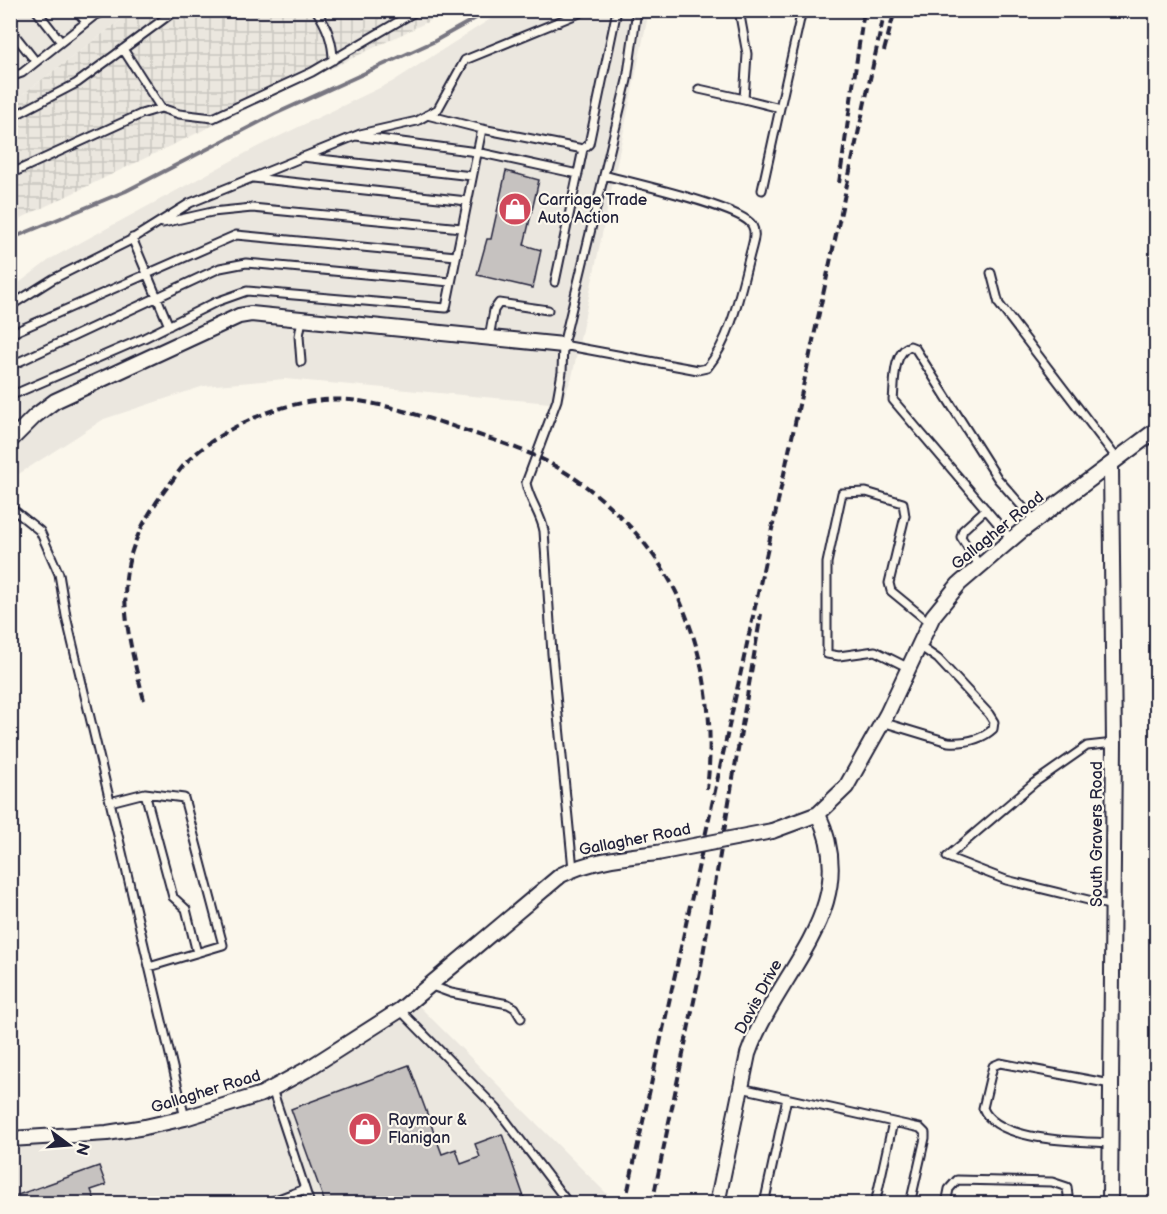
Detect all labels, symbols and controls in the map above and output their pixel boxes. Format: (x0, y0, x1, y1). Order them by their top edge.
shop icon: Carriage Trade Auto Action (497, 191, 533, 227)
place label: Carriage Trade Auto Action (538, 191, 648, 228)
street label: Gallagher Road (948, 488, 1048, 574)
street label: South Gravers Road (1088, 761, 1107, 907)
street label: Gallagher Road (577, 820, 693, 860)
street label: Davis Drive (731, 956, 787, 1038)
street label: Gallagher Road (149, 1066, 263, 1118)
shop icon: Raymour & Flanigan (347, 1111, 383, 1147)
place label: Raymour & Flanigan (388, 1111, 467, 1148)
north arrow (39, 1115, 99, 1175)
text: N (71, 1140, 93, 1157)

